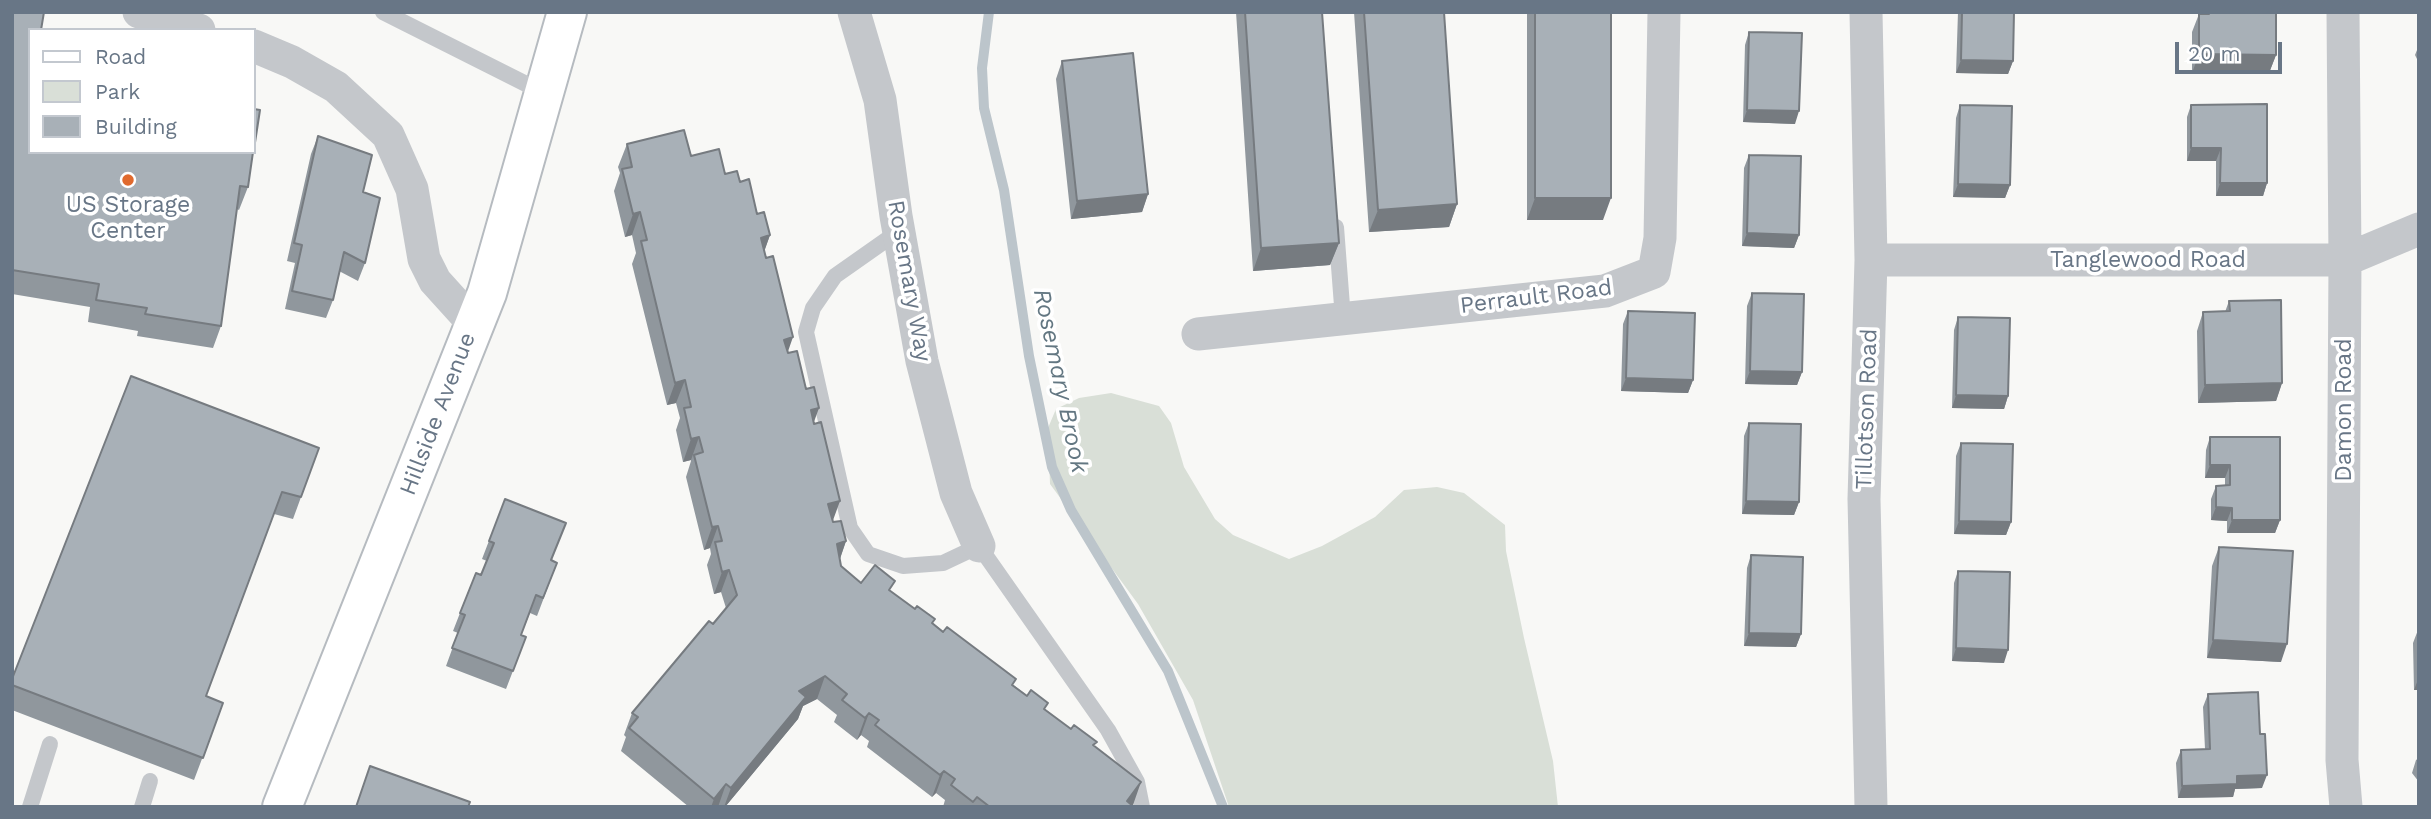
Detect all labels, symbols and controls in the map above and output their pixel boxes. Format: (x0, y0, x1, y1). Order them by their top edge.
legend (28, 28, 256, 154)
scale bar (2179, 28, 2286, 72)
text: 20 m (2188, 41, 2240, 66)
text: Road (95, 44, 146, 69)
text: Park (95, 79, 140, 104)
text: Building (95, 114, 177, 139)
marker: US Storage Center (120, 172, 136, 188)
place label: US Storage Center (66, 191, 190, 245)
street label: Rosemary Way (881, 198, 937, 364)
street label: Tanglewood Road (2050, 246, 2246, 274)
street label: Perrault Road (1458, 274, 1614, 320)
water label: Rosemary Brook (1026, 286, 1094, 476)
street label: Tillotson Road (1850, 328, 1884, 490)
street label: Hillside Avenue (394, 329, 482, 499)
street label: Damon Road (2330, 338, 2358, 482)

